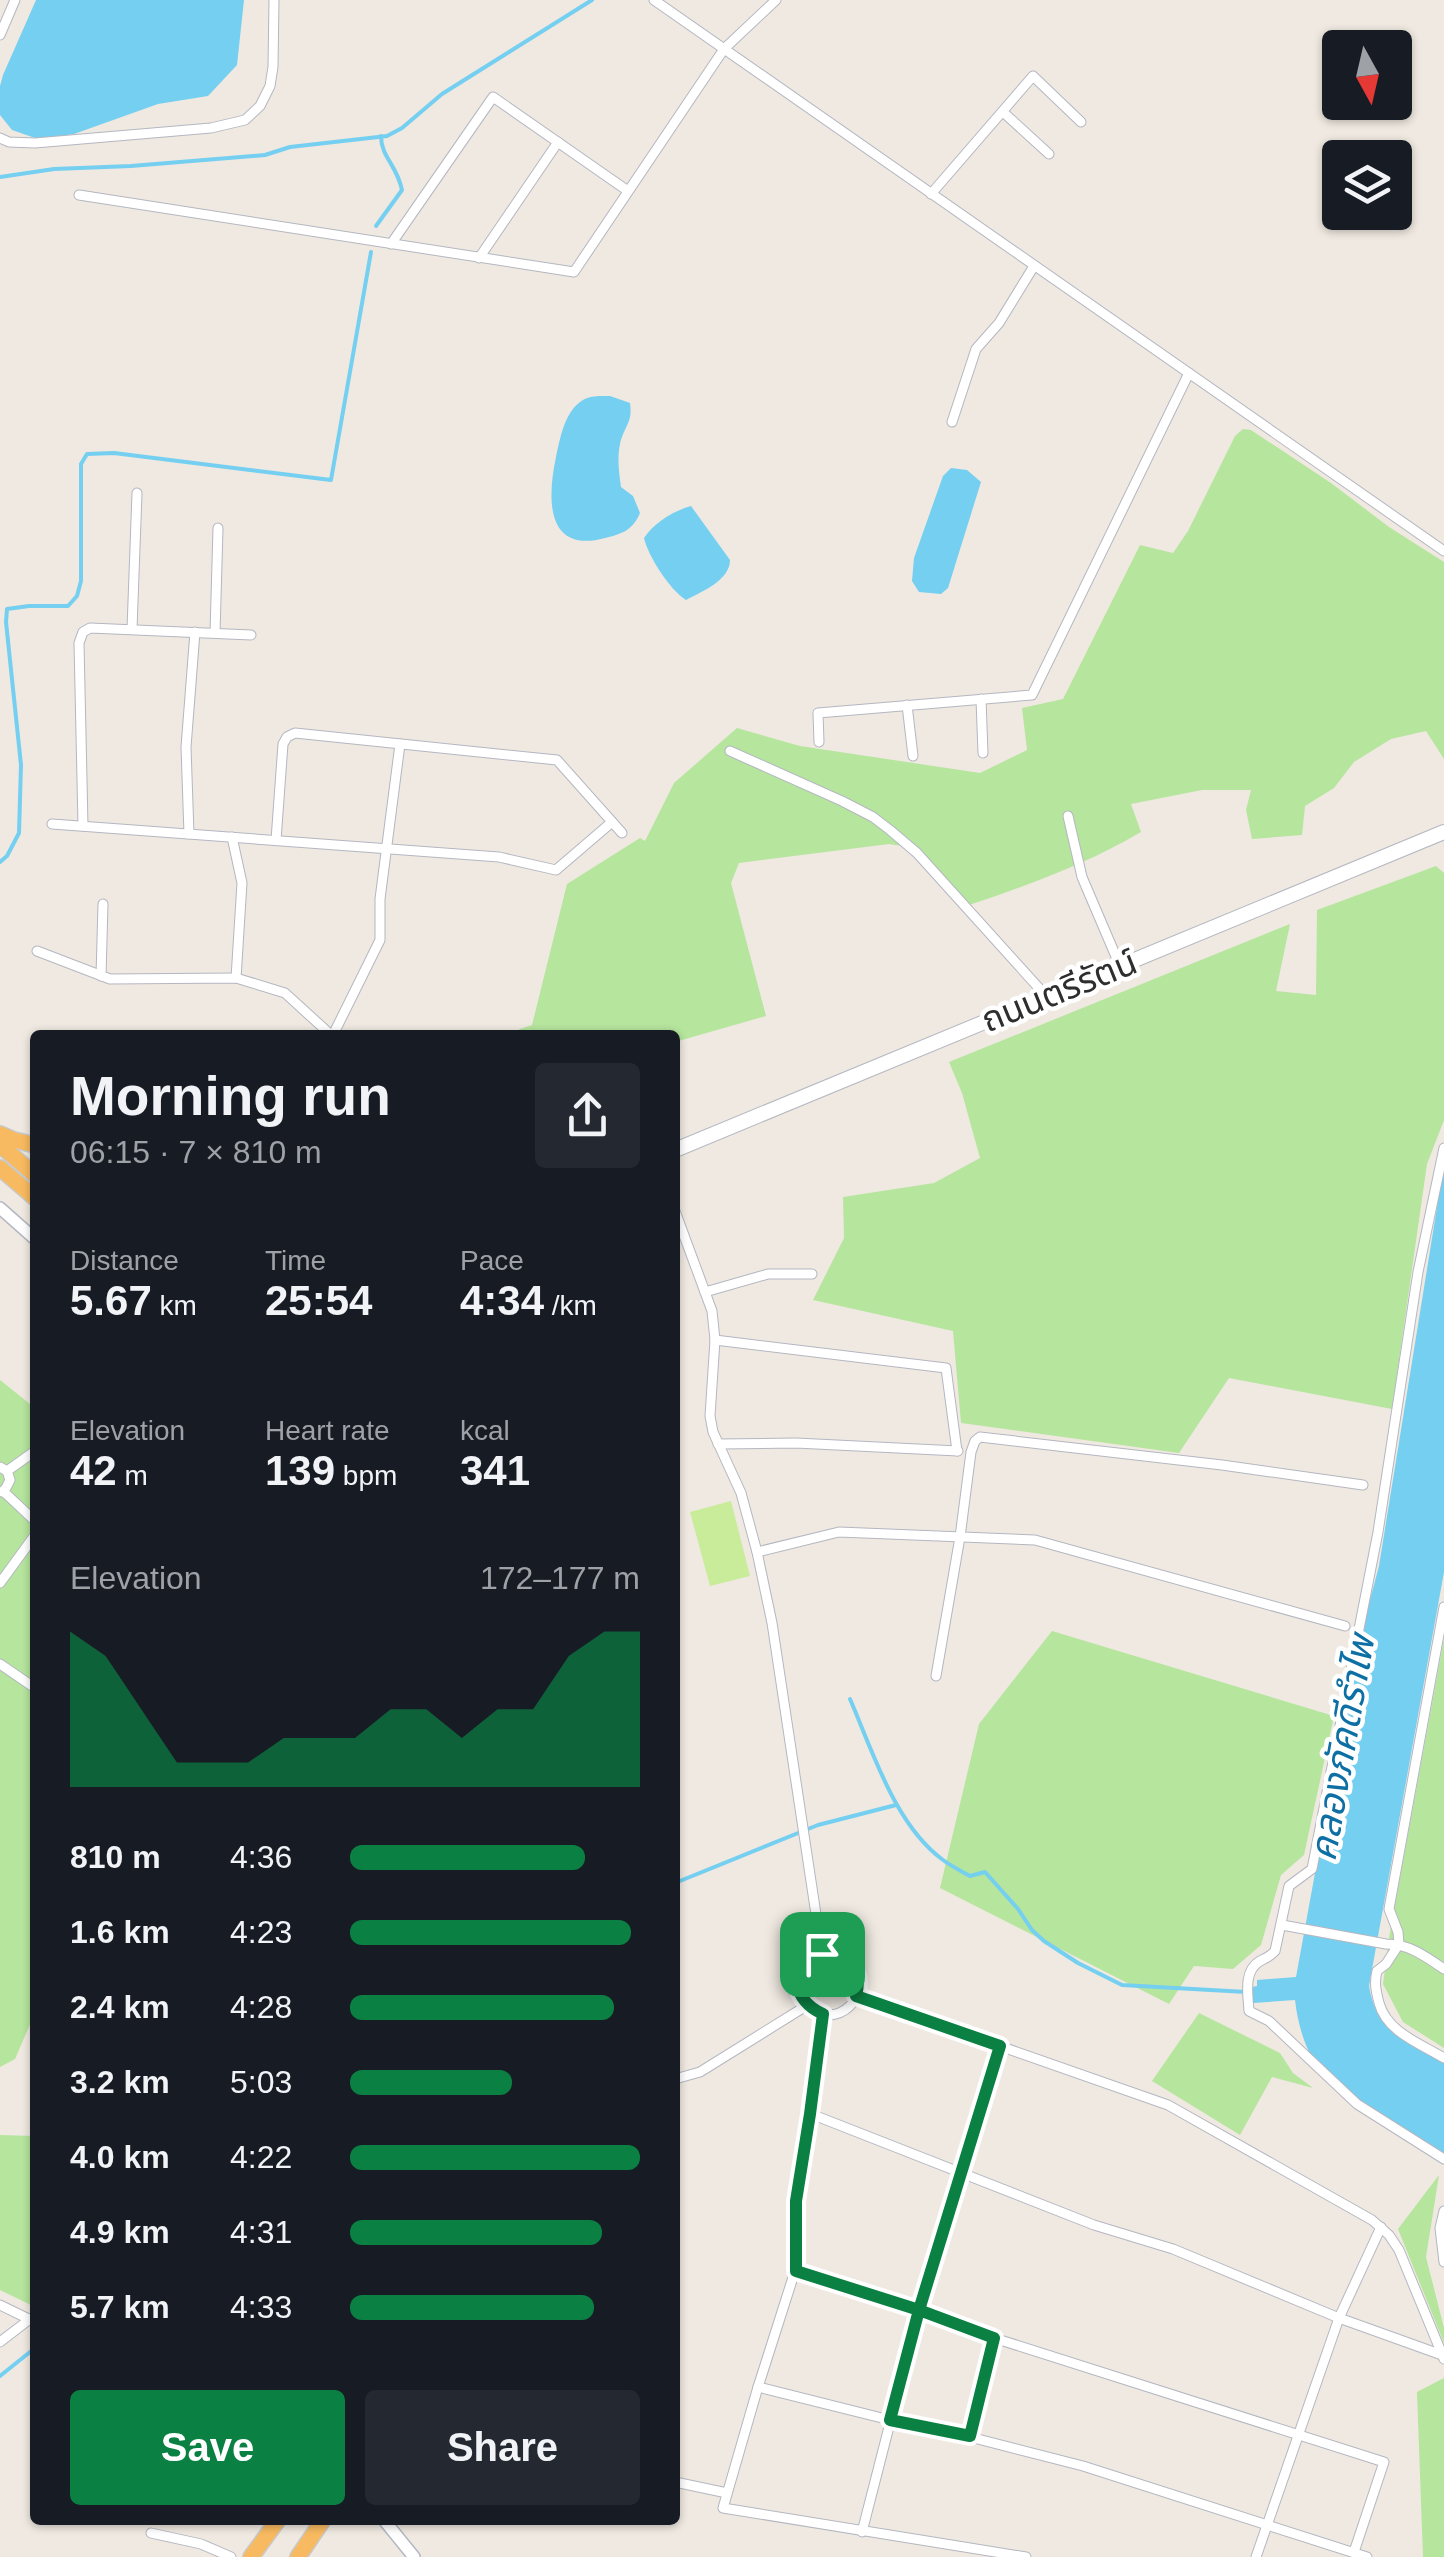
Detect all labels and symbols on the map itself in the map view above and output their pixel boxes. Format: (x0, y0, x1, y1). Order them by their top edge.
north arrow (1322, 30, 1412, 120)
street label: ถนนตรีรัตน์ (975, 942, 1142, 1039)
water label: คลองภัคดีรำไพ (1302, 1628, 1383, 1864)
pin (780, 1912, 865, 1997)

